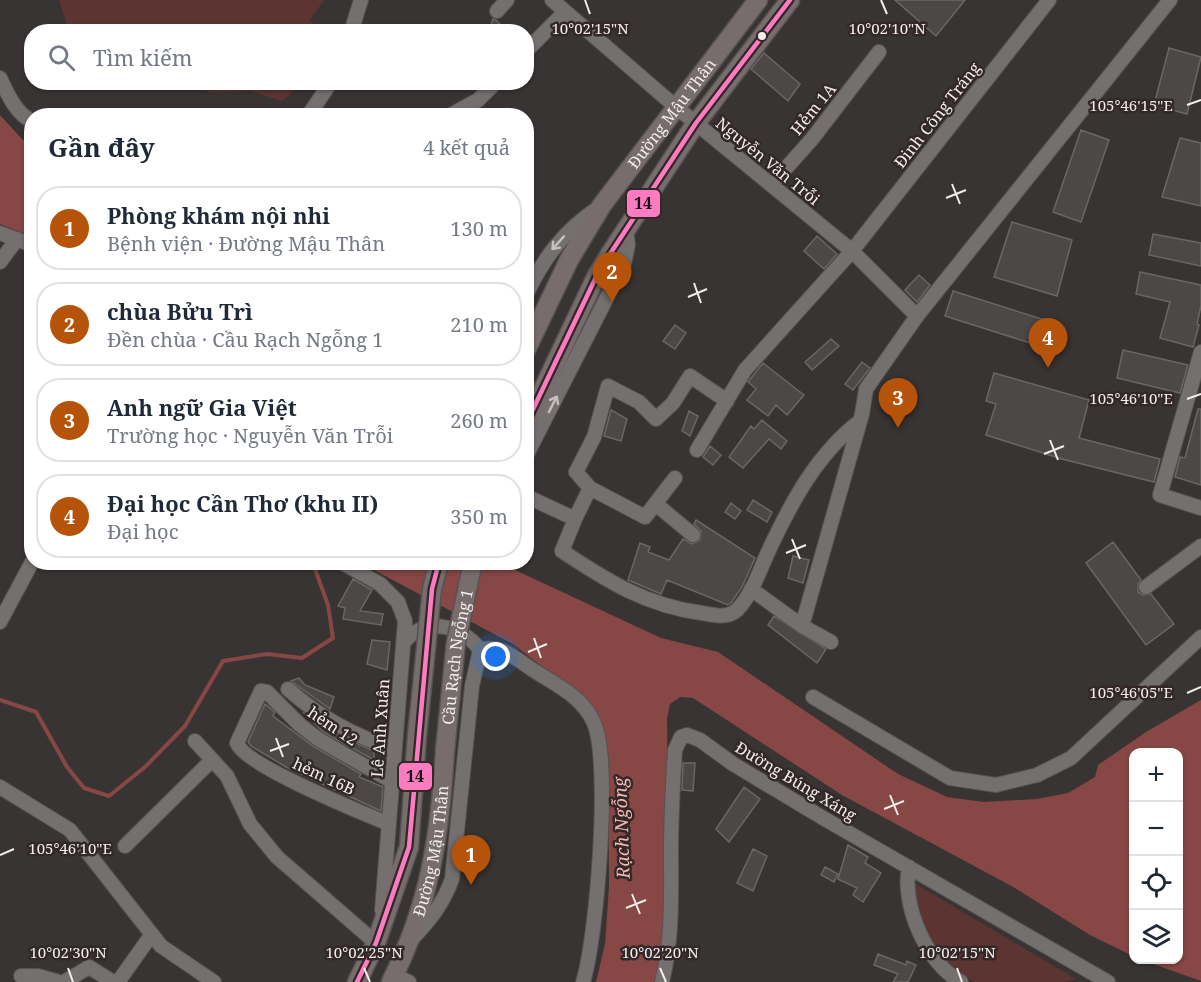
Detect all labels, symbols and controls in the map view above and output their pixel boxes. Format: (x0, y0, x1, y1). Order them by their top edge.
text: 10°02'15"N (551, 18, 629, 38)
text: 10°02'10"N (848, 18, 926, 38)
search box (24, 24, 534, 90)
unlabelled marker (756, 30, 768, 42)
icon: search (45, 41, 78, 74)
text: Tìm kiếm (93, 42, 193, 72)
street label: Đường Mậu Thân (623, 54, 721, 173)
street label: Đinh Công Tráng (889, 57, 985, 172)
street label: Hẻm 1A (785, 78, 841, 140)
text: 105°46'15"E (1089, 95, 1173, 115)
street label: Nguyễn Văn Trỗi (711, 112, 825, 210)
text: Gần đây (48, 129, 155, 165)
text: 4 kết quả (423, 134, 510, 161)
line badge: 14 (626, 189, 661, 218)
text: 14 (634, 192, 652, 214)
text: Phòng khám nội nhi (107, 200, 330, 230)
text: 1 (64, 215, 75, 242)
text: 130 m (450, 215, 508, 242)
text: Bệnh viện · Đường Mậu Thân (107, 230, 385, 257)
one-way arrow (551, 235, 565, 250)
pin: 2 (592, 252, 632, 302)
text: chùa Bửu Trì (107, 296, 253, 326)
text: 2 (64, 311, 75, 338)
text: 210 m (450, 311, 508, 338)
pin: 4 (1028, 318, 1068, 368)
text: Đền chùa · Cầu Rạch Ngỗng 1 (107, 326, 383, 353)
pin: 3 (878, 378, 918, 428)
text: 105°46'10"E (1089, 388, 1173, 408)
text: Anh ngữ Gia Việt (107, 392, 297, 422)
one-way arrow (547, 395, 559, 413)
text: 3 (64, 407, 75, 434)
text: 260 m (450, 407, 508, 434)
text: Trường học · Nguyễn Văn Trỗi (107, 422, 393, 449)
text: Đại học Cần Thơ (khu II) (107, 488, 378, 518)
text: 4 (64, 503, 75, 530)
text: 350 m (450, 503, 508, 530)
text: Đại học (107, 518, 178, 545)
street label: Cầu Rạch Ngỗng 1 (437, 587, 478, 726)
your location (481, 642, 510, 671)
street label: Lê Anh Xuân (366, 678, 394, 778)
text: 105°46'05"E (1089, 682, 1173, 702)
street label: hẻm 12 (304, 701, 362, 751)
street label: Đường Búng Xáng (731, 736, 861, 826)
map controls (1129, 748, 1183, 964)
button: + (1129, 748, 1183, 802)
street label: hẻm 16B (289, 752, 359, 800)
line badge: 14 (398, 762, 433, 791)
text: 14 (406, 765, 424, 787)
water label: Rạch Ngỗng (607, 776, 635, 880)
street label: Đường Mậu Thân (408, 784, 453, 919)
button: − (1129, 802, 1183, 856)
pin: 1 (452, 836, 490, 885)
text: 105°46'10"E (28, 838, 112, 858)
button: locate (1129, 856, 1183, 910)
button: layers (1129, 910, 1183, 964)
text: 10°02'30"N (29, 942, 107, 962)
text: 10°02'25"N (325, 942, 403, 962)
text: 10°02'20"N (621, 942, 699, 962)
text: 10°02'15"N (918, 942, 996, 962)

